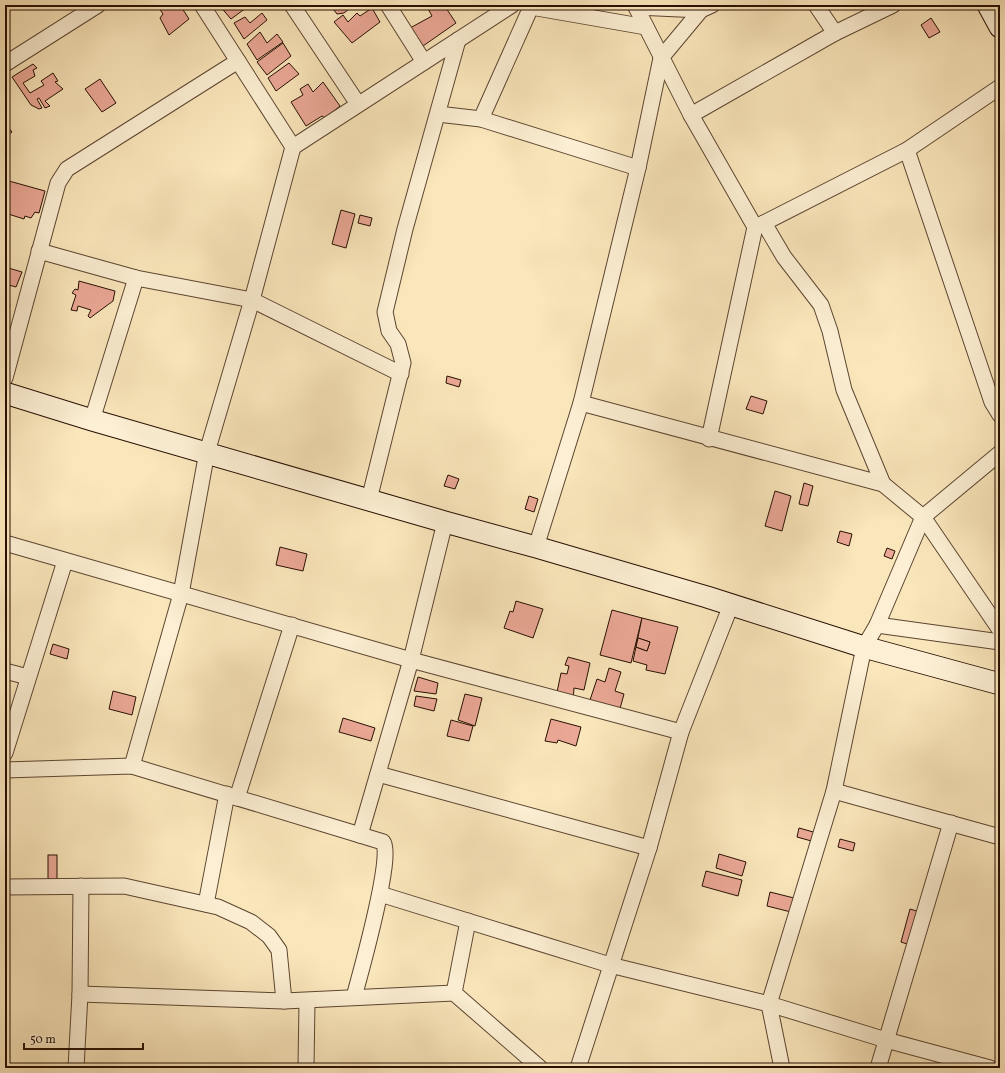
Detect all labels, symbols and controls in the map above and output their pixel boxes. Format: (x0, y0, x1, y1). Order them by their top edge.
scale bar (24, 1025, 143, 1051)
text: 50 m (30, 1032, 56, 1048)

